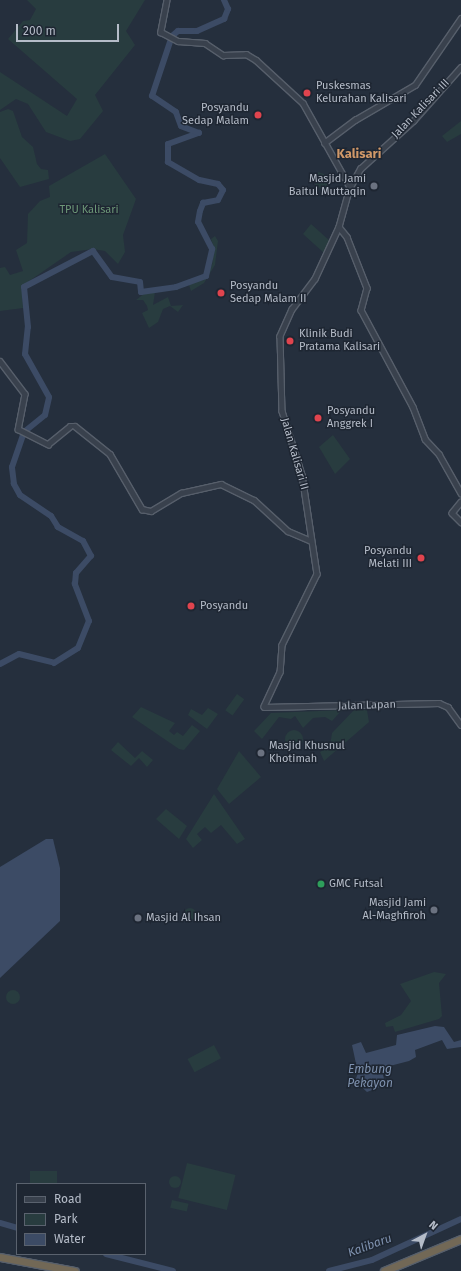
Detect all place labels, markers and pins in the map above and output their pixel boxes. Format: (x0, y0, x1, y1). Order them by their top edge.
place label: Puskesmas Kelurahan Kalisari (316, 80, 407, 106)
marker: Puskesmas Kelurahan Kalisari (301, 87, 313, 99)
place label: Posyandu Sedap Malam (182, 102, 249, 128)
marker: Posyandu Sedap Malam (252, 109, 264, 121)
place label: Masjid Jami Baitul Muttaqin (289, 173, 366, 199)
marker: Masjid Jami Baitul Muttaqin (369, 181, 379, 191)
place label: Posyandu Sedap Malam II (230, 280, 306, 306)
marker: Posyandu Sedap Malam II (215, 287, 227, 299)
place label: Klinik Budi Pratama Kalisari (299, 328, 380, 354)
marker: Klinik Budi Pratama Kalisari (284, 335, 296, 347)
place label: Posyandu Anggrek I (327, 405, 375, 431)
marker: Posyandu Anggrek I (312, 412, 324, 424)
place label: Posyandu Melati III (364, 545, 412, 571)
marker: Posyandu Melati III (415, 552, 427, 564)
place label: Posyandu (200, 599, 248, 613)
marker: Posyandu (185, 600, 197, 612)
place label: Masjid Khusnul Khotimah (269, 740, 345, 766)
marker: Masjid Khusnul Khotimah (256, 748, 266, 758)
place label: GMC Futsal (329, 877, 383, 891)
marker: GMC Futsal (316, 879, 326, 889)
place label: Masjid Jami Al-Maghfiroh (362, 897, 426, 923)
marker: Masjid Jami Al-Maghfiroh (429, 905, 439, 915)
place label: Masjid Al Ihsan (146, 911, 221, 925)
marker: Masjid Al Ihsan (133, 913, 143, 923)

